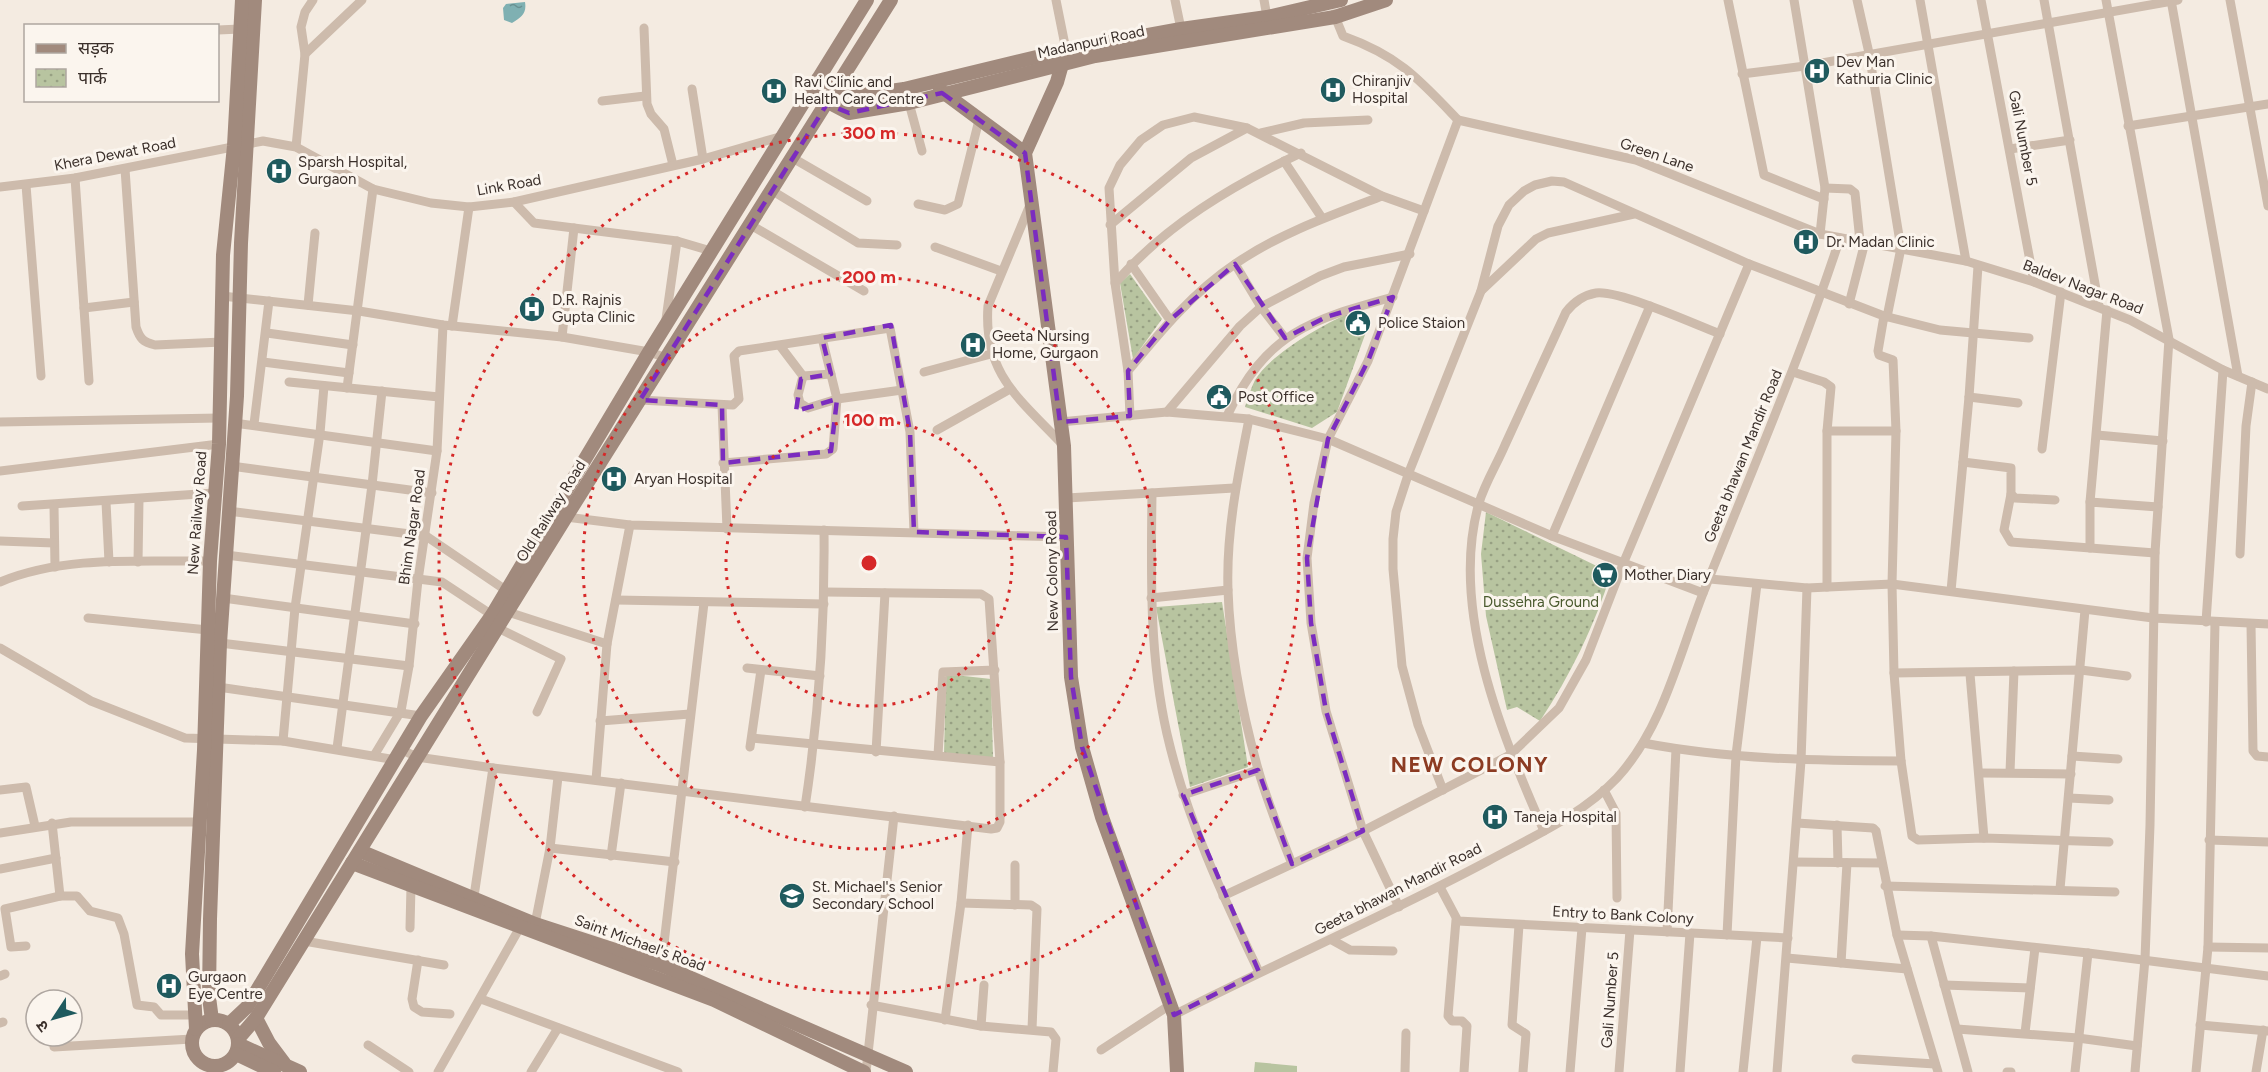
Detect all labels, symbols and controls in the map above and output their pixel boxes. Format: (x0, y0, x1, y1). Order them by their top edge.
street label: Madanpuri Road (1036, 22, 1146, 62)
legend (24, 24, 219, 102)
text: सड़क (78, 37, 115, 59)
place label: Dev Man Kathuria Clinic (1836, 53, 1933, 88)
hospital icon: Dev Man Kathuria Clinic (1802, 56, 1832, 86)
text: पार्क (78, 67, 108, 89)
place label: Chiranjiv Hospital (1352, 72, 1411, 107)
place label: Ravi Clinic and Health Care Centre (794, 73, 924, 108)
hospital icon: Chiranjiv Hospital (1318, 75, 1348, 105)
hospital icon: Ravi Clinic and Health Care Centre (759, 76, 789, 106)
street label: Gali Number 5 (2005, 89, 2041, 187)
text: 300 m (842, 122, 896, 144)
street label: Khera Dewat Road (53, 133, 177, 175)
street label: Green Lane (1618, 134, 1696, 176)
place label: Sparsh Hospital, Gurgaon (298, 153, 407, 188)
hospital icon: Sparsh Hospital, Gurgaon (264, 156, 294, 186)
street label: Link Road (475, 170, 543, 200)
hospital icon: Dr. Madan Clinic (1791, 227, 1821, 257)
place label: Dr. Madan Clinic (1826, 233, 1935, 251)
street label: Baldev Nagar Road (2020, 256, 2146, 318)
text: 200 m (842, 266, 896, 288)
place label: D.R. Rajnis Gupta Clinic (552, 291, 635, 326)
hospital icon: D.R. Rajnis Gupta Clinic (517, 294, 547, 324)
public building icon: Police Staion (1343, 308, 1373, 338)
place label: Police Staion (1378, 314, 1465, 332)
place label: Geeta Nursing Home, Gurgaon (992, 327, 1098, 362)
hospital icon: Geeta Nursing Home, Gurgaon (958, 330, 988, 360)
street label: Geeta bhawan Mandir Road (1700, 367, 1786, 545)
public building icon: Post Office (1204, 382, 1234, 412)
place label: Post Office (1238, 388, 1314, 406)
text: 100 m (844, 409, 894, 431)
street label: New Railway Road (184, 450, 210, 576)
street label: Old Railway Road (512, 457, 590, 565)
hospital icon: Aryan Hospital (599, 464, 629, 494)
street label: Bhim Nagar Road (395, 468, 429, 586)
place label: Aryan Hospital (634, 470, 733, 488)
street label: New Colony Road (1042, 510, 1062, 632)
centre of rings (859, 553, 879, 573)
supermarket icon: Mother Diary (1590, 560, 1620, 590)
place label: Mother Diary (1624, 566, 1711, 584)
park label: Dussehra Ground (1483, 593, 1599, 611)
district label: NEW COLONY (1391, 752, 1549, 777)
hospital icon: Taneja Hospital (1480, 802, 1510, 832)
place label: Taneja Hospital (1514, 808, 1617, 826)
street label: Geeta bhawan Mandir Road (1311, 839, 1485, 939)
place label: St. Michael's Senior Secondary School (812, 878, 942, 913)
school or university icon: St. Michael's Senior Secondary School (777, 881, 807, 911)
street label: Entry to Bank Colony (1552, 902, 1694, 928)
street label: Saint Michael's Road (572, 911, 708, 975)
street label: Gali Number 5 (1598, 951, 1622, 1049)
place label: Gurgaon Eye Centre (188, 968, 263, 1003)
hospital icon: Gurgaon Eye Centre (154, 971, 184, 1001)
north arrow (24, 988, 84, 1048)
text: उ (31, 1017, 53, 1036)

